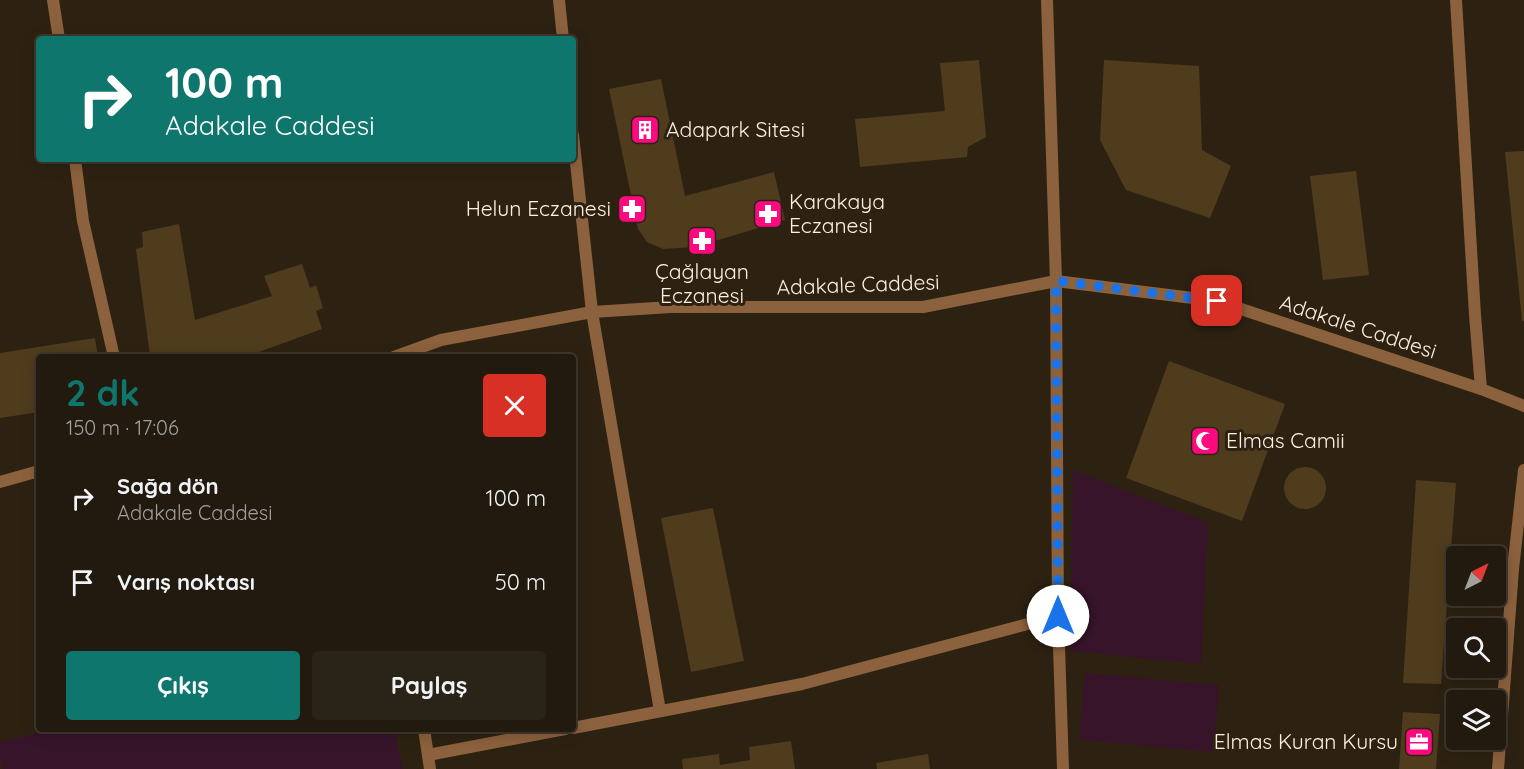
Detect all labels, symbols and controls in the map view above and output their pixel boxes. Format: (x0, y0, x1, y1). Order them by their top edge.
text: 100 m (165, 56, 283, 109)
icon: right (66, 60, 144, 138)
text: Adakale Caddesi (165, 108, 375, 142)
building icon: Adapark Sitesi (629, 114, 661, 146)
place label: Adapark Sitesi (666, 116, 805, 142)
place label: Karakaya Eczanesi (789, 188, 885, 238)
pharmacy icon: Helun Eczanesi (616, 193, 648, 225)
place label: Helun Eczanesi (466, 195, 611, 221)
pharmacy icon: Karakaya Eczanesi (752, 198, 784, 230)
pharmacy icon: Çağlayan Eczanesi (686, 225, 718, 257)
place label: Çağlayan Eczanesi (655, 258, 749, 308)
street label: Adakale Caddesi (776, 268, 940, 300)
pin (1191, 275, 1242, 326)
icon: arrive (1200, 284, 1233, 317)
street label: Adakale Caddesi (1277, 288, 1440, 364)
text: 2 dk (66, 370, 140, 415)
button: close (483, 374, 546, 437)
text: 150 m · 17:06 (66, 415, 179, 440)
mosque icon: Elmas Camii (1189, 425, 1221, 457)
place label: Elmas Camii (1226, 427, 1345, 453)
text: Sağa dön (117, 472, 219, 500)
icon: right (66, 482, 99, 515)
text: 100 m (486, 484, 546, 512)
text: Adakale Caddesi (117, 500, 272, 525)
north arrow (1446, 546, 1506, 606)
map controls (1446, 546, 1506, 750)
icon: arrive (66, 566, 99, 599)
text: Varış noktası (117, 568, 255, 596)
text: 50 m (495, 568, 546, 596)
position arrow (1026, 584, 1090, 648)
button: search (1446, 618, 1506, 678)
button: Çıkış (66, 651, 300, 720)
button: Paylaş (312, 651, 546, 720)
button: layers (1446, 690, 1506, 750)
office icon: Elmas Kuran Kursu (1403, 726, 1435, 758)
place label: Elmas Kuran Kursu (1214, 728, 1398, 754)

